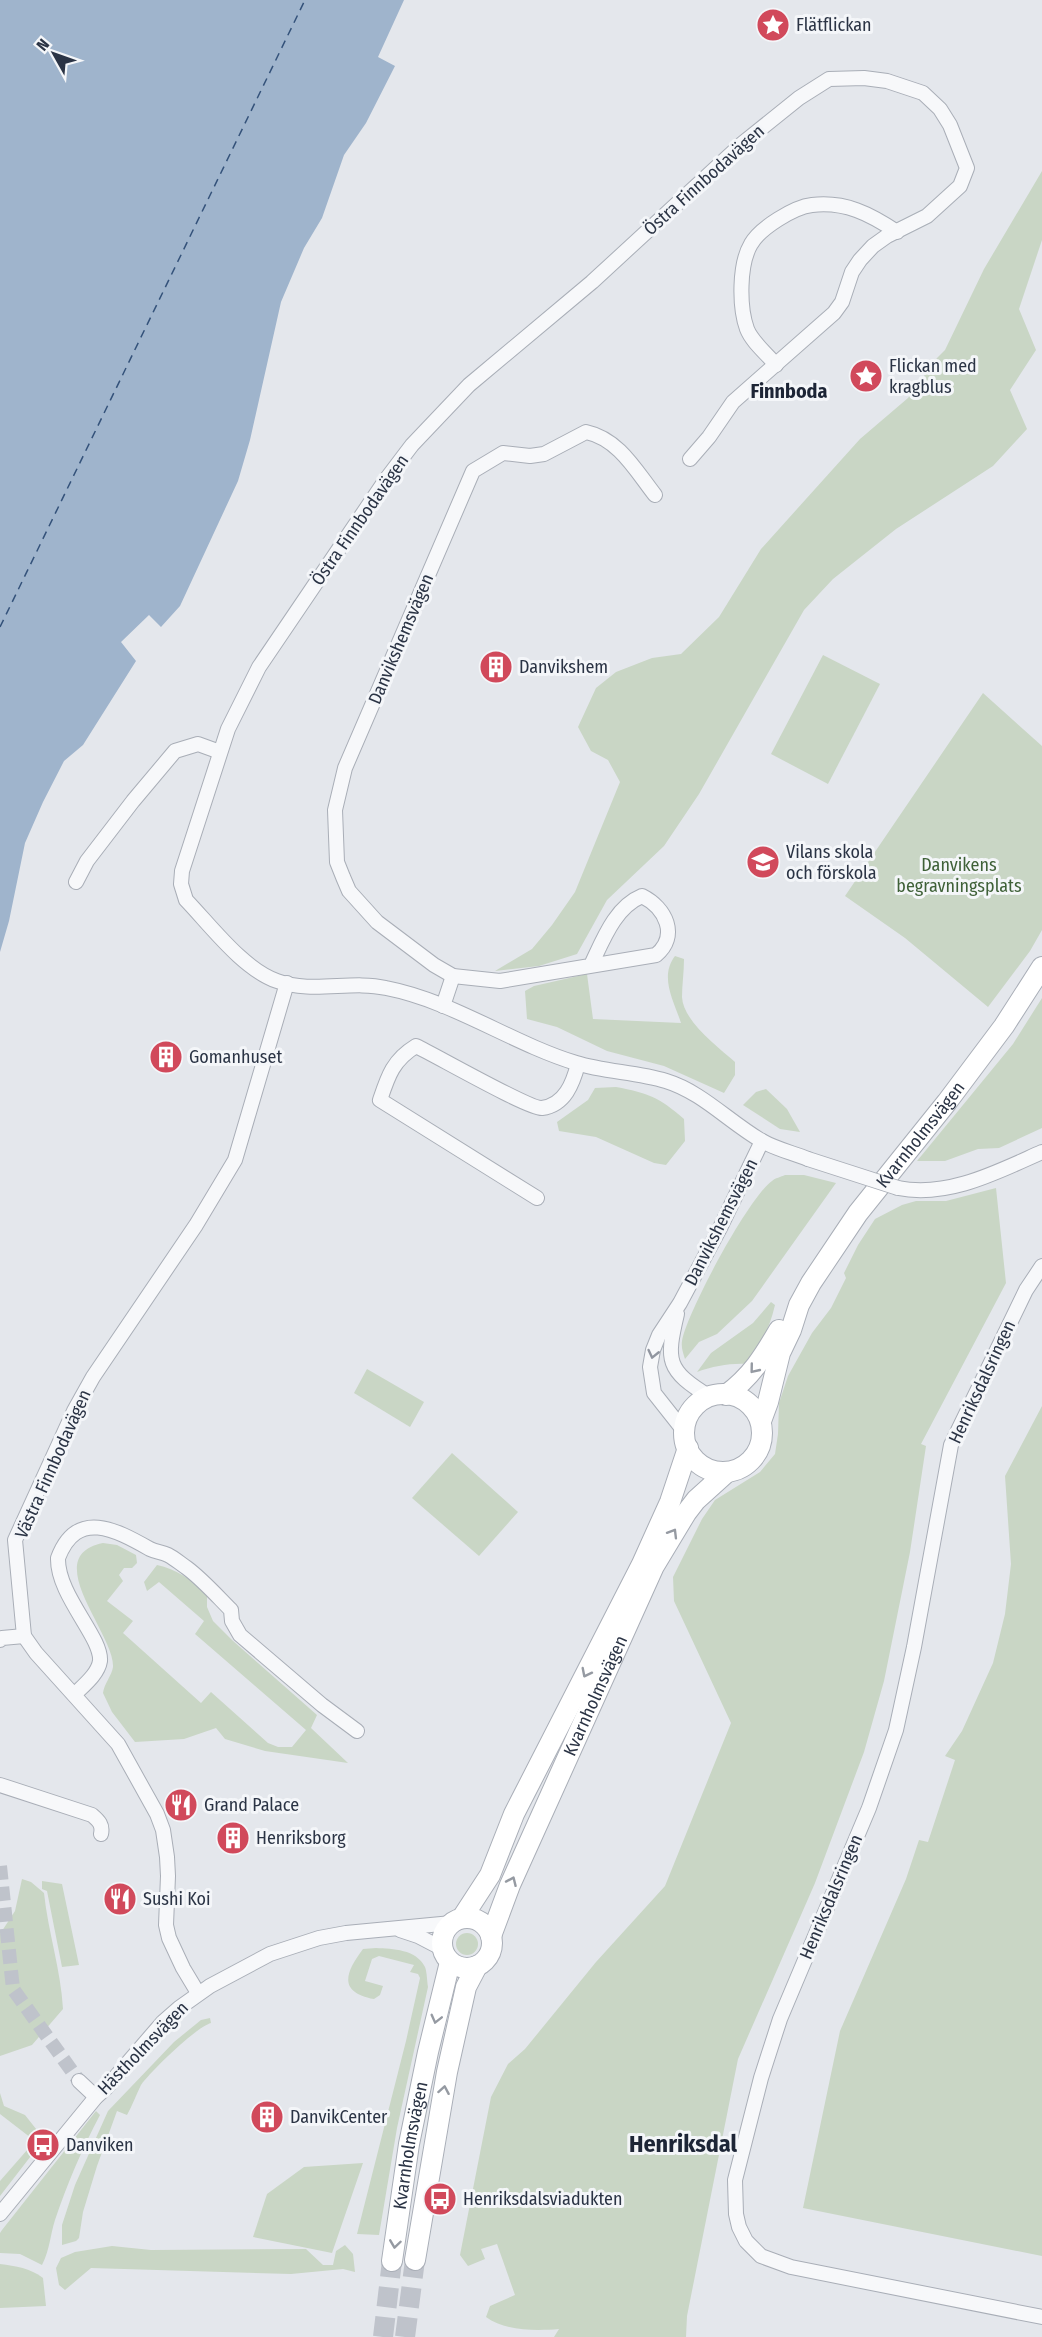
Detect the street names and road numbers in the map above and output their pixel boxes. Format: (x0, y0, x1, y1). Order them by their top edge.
street label: Östra Finnbodavägen (639, 120, 769, 240)
street label: Östra Finnbodavägen (307, 450, 413, 590)
street label: Danvikshemsvägen (364, 570, 438, 708)
street label: Kvarnholmsvägen (871, 1077, 969, 1192)
street label: Danvikshemsvägen (680, 1155, 762, 1289)
street label: Henriksdalsringen (944, 1317, 1020, 1447)
street label: Västra Finnbodavägen (10, 1386, 96, 1542)
street label: Kvarnholmsvägen (559, 1632, 632, 1759)
street label: Henriksdalsringen (795, 1831, 867, 1963)
street label: Hästholmsvägen (93, 1997, 193, 2099)
street label: Kvarnholmsvägen (389, 2079, 433, 2211)

